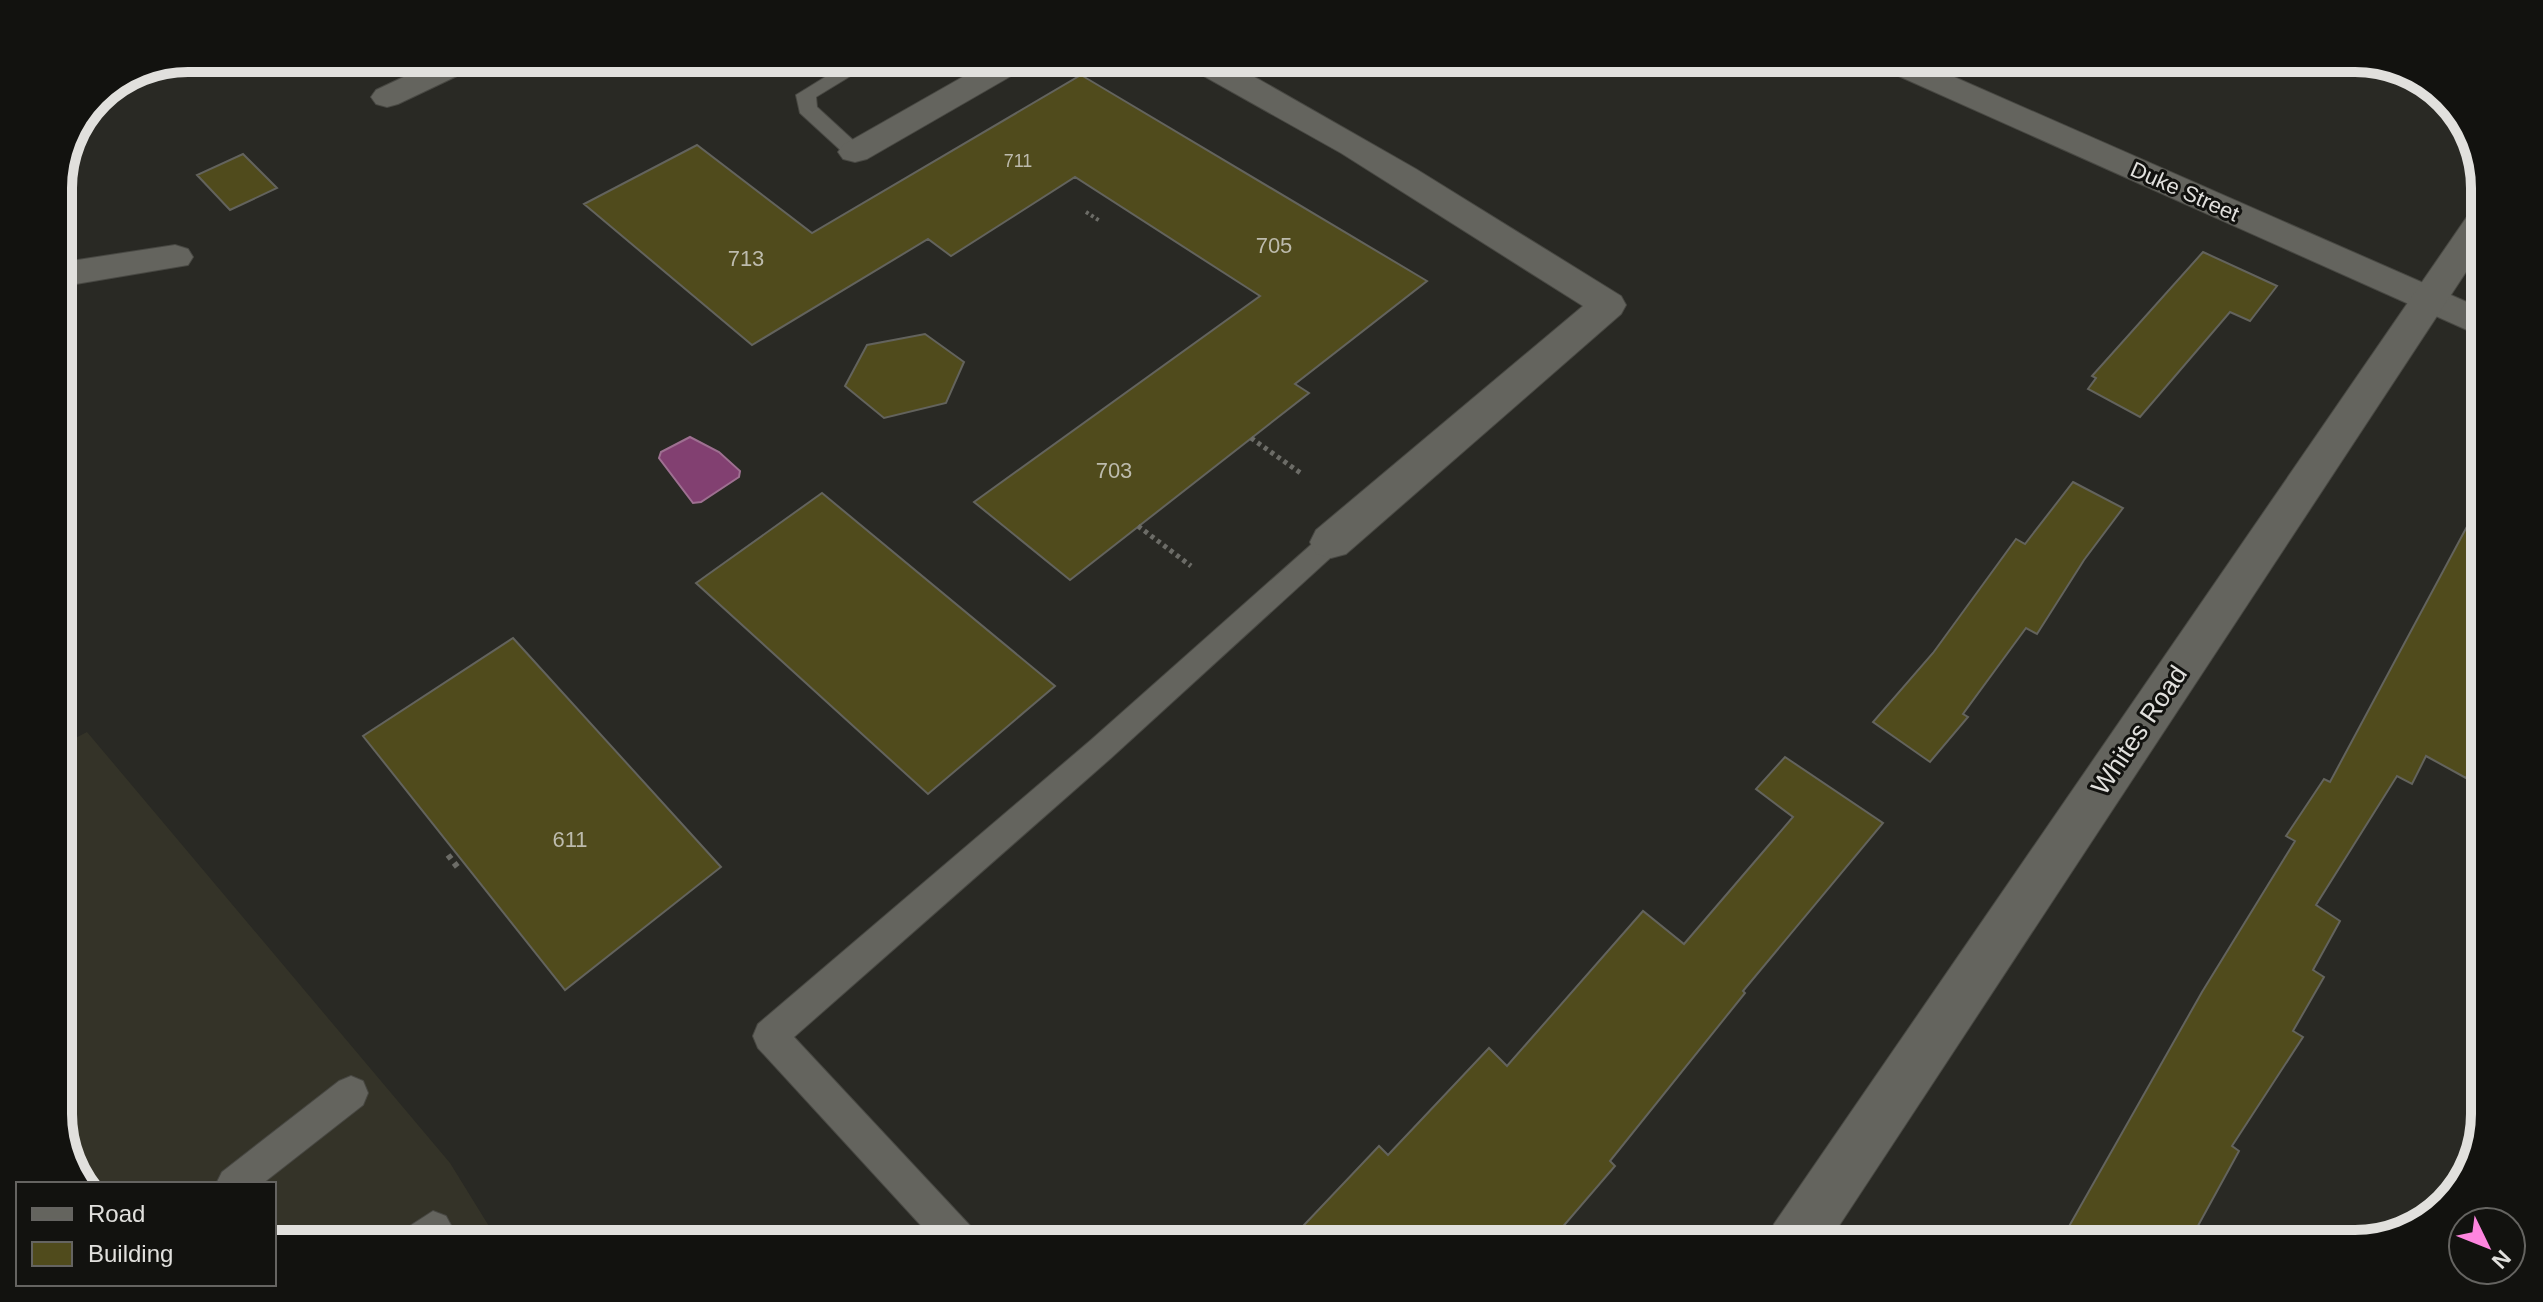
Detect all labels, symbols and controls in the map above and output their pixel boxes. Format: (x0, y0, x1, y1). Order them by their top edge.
house number: 711 (1004, 151, 1032, 171)
street label: Duke Street (2127, 156, 2243, 227)
house number: 705 (1256, 233, 1292, 258)
house number: 713 (728, 246, 764, 271)
house number: 703 (1096, 458, 1132, 483)
street label: Whites Road (2085, 660, 2193, 800)
house number: 611 (552, 827, 588, 852)
legend (16, 1182, 276, 1286)
text: Road (88, 1200, 145, 1227)
north arrow (2447, 1206, 2527, 1286)
text: Building (88, 1240, 173, 1267)
text: N (2487, 1245, 2516, 1274)

